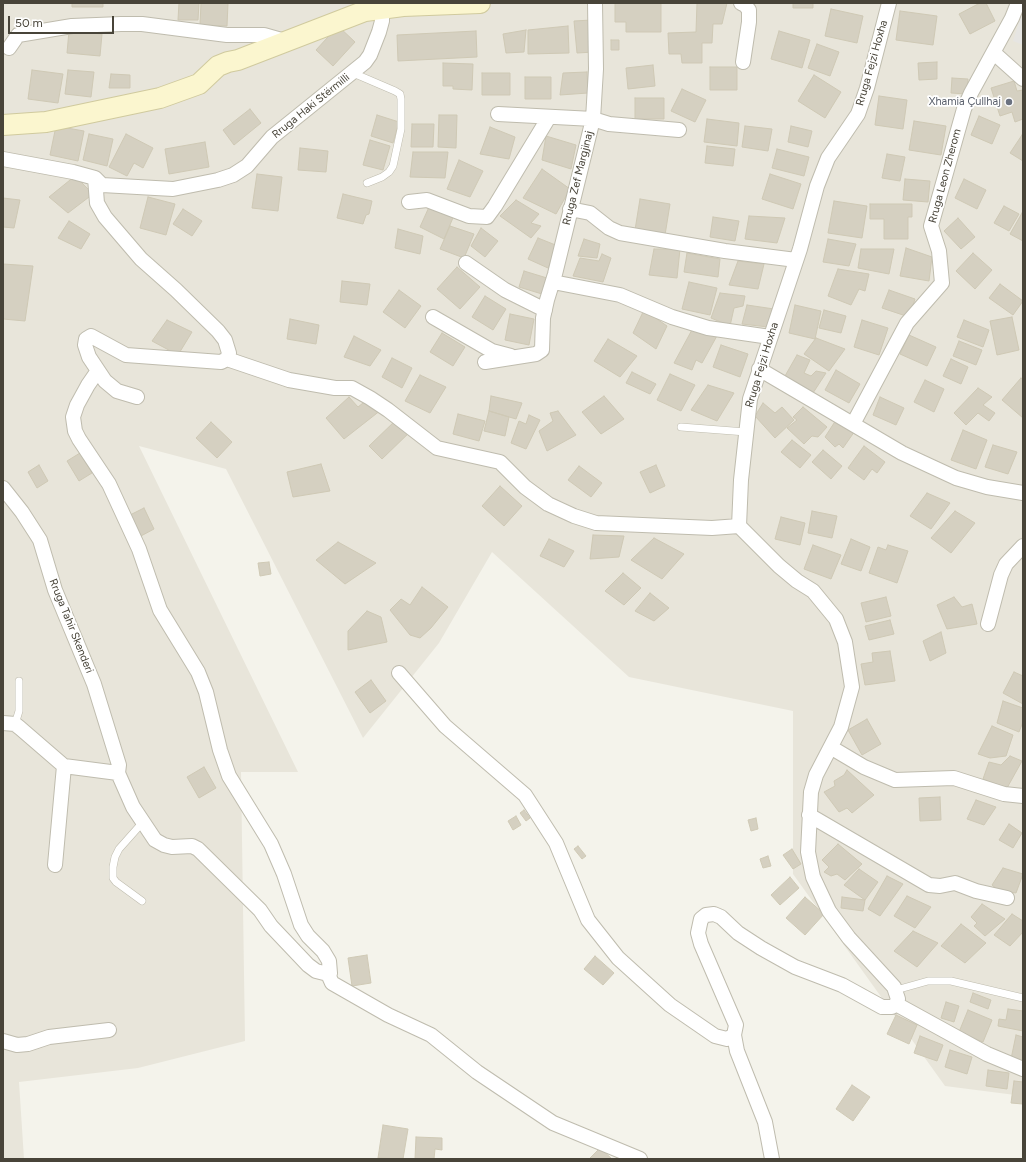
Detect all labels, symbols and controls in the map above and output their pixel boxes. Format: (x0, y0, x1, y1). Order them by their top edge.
scale bar (10, 8, 116, 34)
text: 50 m (15, 16, 43, 30)
street label: Rruga Fejzi Hoxha (853, 19, 891, 107)
street label: Rruga Haki Stërmilli (270, 71, 352, 141)
place label: Xhamia Çullhaj (929, 95, 1001, 109)
marker: Xhamia Çullhaj (1004, 97, 1014, 107)
street label: Rruga Leon Zherom (926, 127, 964, 225)
street label: Rruga Zef Margjinaj (560, 130, 596, 226)
street label: Rruga Fejzi Hoxha (743, 321, 781, 409)
street label: Rruga Tahir Skenderi (46, 577, 96, 675)

